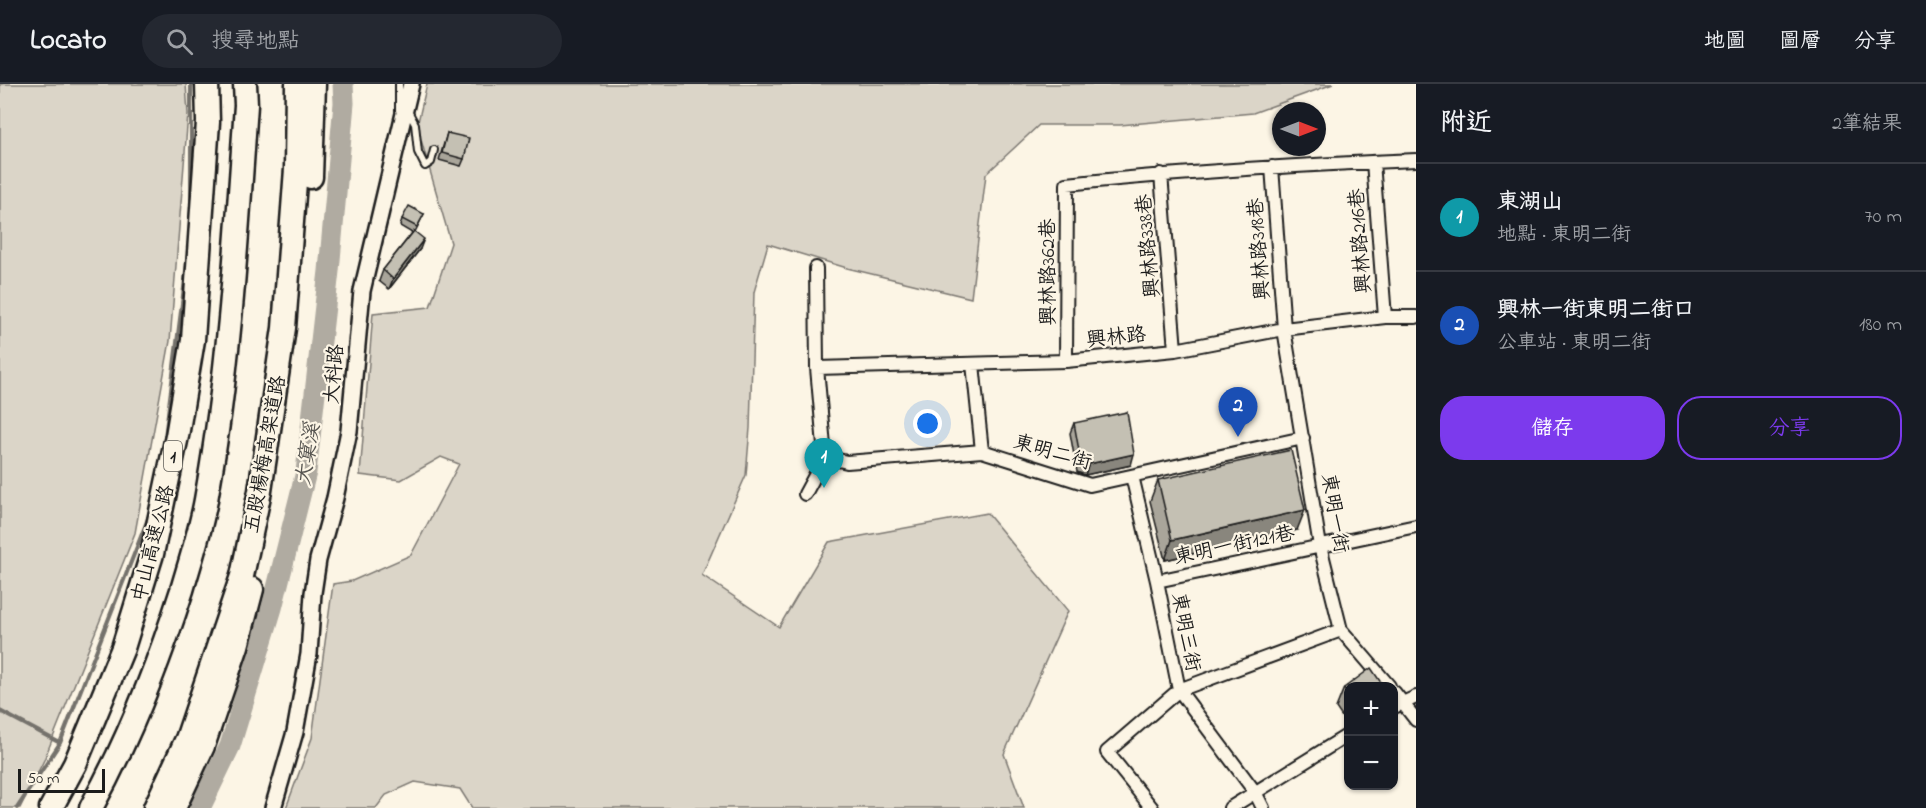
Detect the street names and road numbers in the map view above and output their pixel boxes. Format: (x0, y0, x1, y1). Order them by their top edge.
street label: 興林路216巷 (1343, 186, 1380, 294)
street label: 興林路338巷 (1130, 192, 1168, 299)
street label: 興林路318巷 (1242, 196, 1279, 301)
street label: 興林路362巷 (1035, 218, 1064, 326)
street label: 興林路 (1085, 321, 1149, 356)
street label: 大科路 (318, 342, 353, 405)
street label: 五股楊梅高架道路 (238, 372, 295, 536)
street label: 東明二街 (1010, 428, 1095, 478)
road number: 1 (164, 441, 182, 471)
street label: 東明一街 (1312, 472, 1355, 555)
street label: 中山高速公路 (126, 481, 183, 605)
street label: 東明一街121巷 (1172, 519, 1298, 573)
street label: 東明三街 (1163, 590, 1206, 675)

